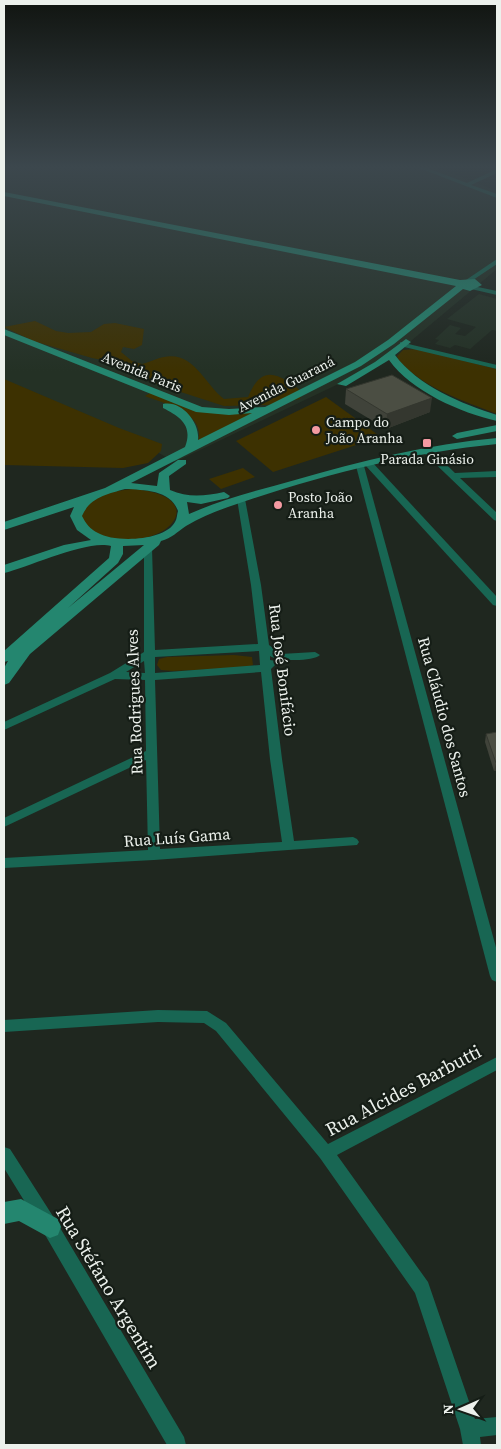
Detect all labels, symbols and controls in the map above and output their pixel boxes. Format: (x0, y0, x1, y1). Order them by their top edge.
street label: Avenida Paris (99, 347, 185, 397)
street label: Avenida Guaraná (234, 351, 339, 417)
place label: Campo do João Aranha (325, 412, 404, 448)
marker: Campo do João Aranha (310, 424, 322, 436)
marker: Parada Ginásio (421, 437, 433, 449)
place label: Parada Ginásio (380, 449, 474, 469)
place label: Posto João Aranha (288, 487, 353, 523)
marker: Posto João Aranha (272, 499, 284, 511)
street label: Rua José Bonifácio (264, 603, 302, 738)
street label: Rua Rodrigues Alves (120, 629, 148, 775)
street label: Rua Cláudio dos Santos (413, 634, 477, 800)
street label: Rua Luís Gama (123, 822, 232, 852)
street label: Rua Alcides Barbutti (320, 1038, 486, 1142)
street label: Rua Stéfano Argentim (50, 1201, 168, 1373)
north arrow (436, 1384, 486, 1434)
text: N (438, 1404, 458, 1415)

